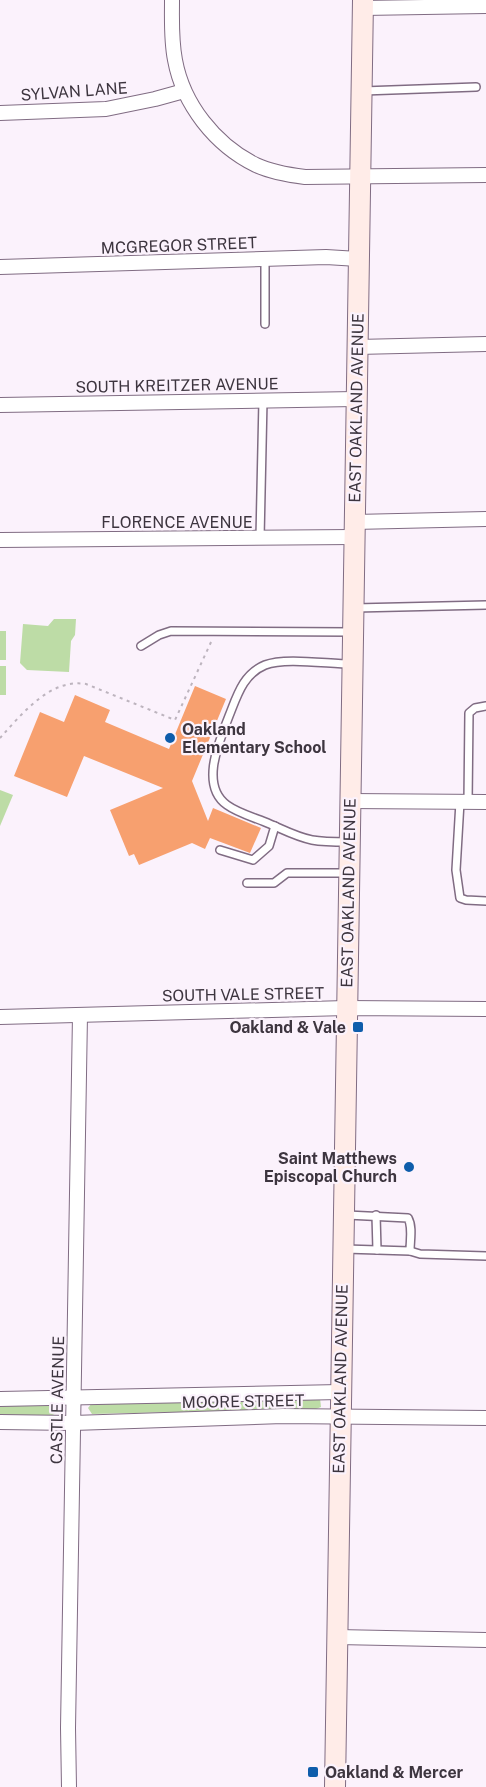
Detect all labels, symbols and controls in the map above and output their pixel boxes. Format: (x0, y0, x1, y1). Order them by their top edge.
street label: SYLVAN LANE (20, 78, 128, 105)
street label: MCGREGOR STREET (101, 233, 258, 258)
street label: EAST OAKLAND AVENUE (345, 313, 368, 503)
street label: SOUTH KREITZER AVENUE (75, 374, 279, 397)
street label: FLORENCE AVENUE (101, 513, 253, 532)
place label: Oakland Elementary School (182, 720, 327, 757)
marker: Oakland Elementary School (163, 731, 177, 745)
street label: EAST OAKLAND AVENUE (337, 798, 360, 988)
street label: SOUTH VALE STREET (162, 984, 325, 1005)
place label: Oakland & Vale (229, 1018, 346, 1037)
marker: Oakland & Vale (351, 1020, 365, 1034)
place label: Saint Matthews Episcopal Church (264, 1149, 397, 1186)
marker: Saint Matthews Episcopal Church (402, 1160, 416, 1174)
street label: EAST OAKLAND AVENUE (329, 1284, 352, 1474)
street label: CASTLE AVENUE (47, 1336, 68, 1464)
street label: MOORE STREET (181, 1391, 305, 1412)
place label: Oakland & Mercer (325, 1763, 464, 1782)
marker: Oakland & Mercer (306, 1765, 320, 1779)

